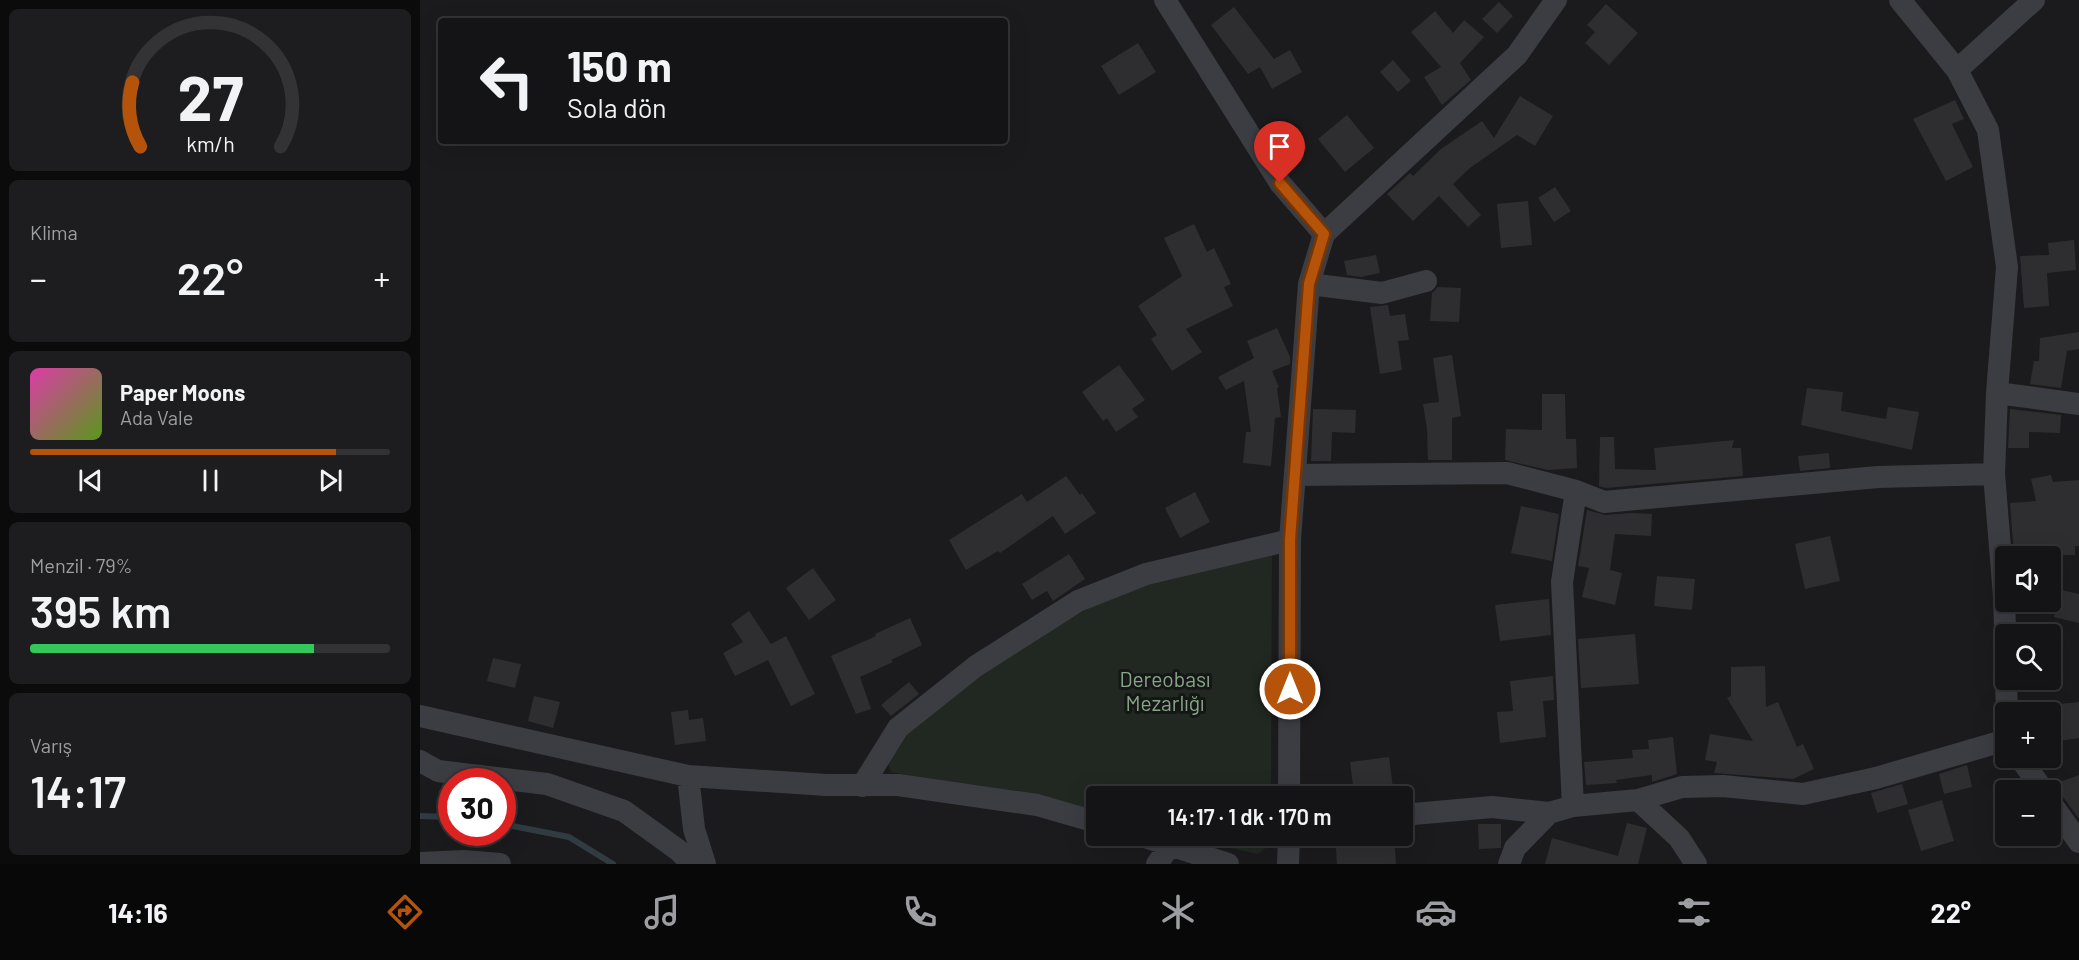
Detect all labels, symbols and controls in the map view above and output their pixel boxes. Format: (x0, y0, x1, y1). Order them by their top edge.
text: 150 m (567, 40, 672, 90)
icon: left (468, 42, 546, 120)
text: 27 (177, 59, 243, 133)
text: Sola dön (567, 91, 667, 123)
pin (1254, 121, 1305, 183)
icon: arrive (1263, 130, 1296, 163)
text: km/h (186, 131, 234, 156)
text: Klima (30, 220, 78, 244)
text: 22° (177, 250, 243, 304)
text: − (30, 258, 47, 298)
text: + (373, 258, 390, 298)
text: Paper Moons (120, 379, 245, 405)
text: Ada Vale (120, 405, 193, 429)
icon: previous (74, 464, 107, 497)
icon: pause (194, 464, 227, 497)
icon: next (314, 464, 347, 497)
map controls (1995, 546, 2061, 846)
button: sound (1995, 546, 2061, 612)
text: Menzil · 79% (30, 553, 133, 577)
text: 395 km (30, 583, 171, 637)
button: search (1995, 624, 2061, 690)
position arrow (1258, 657, 1322, 721)
park label: Dereobası Mezarlığı (1119, 666, 1211, 715)
button: + (1995, 702, 2061, 768)
text: Varış (30, 733, 72, 757)
text: 14:17 (30, 763, 126, 817)
speed limit sign: 30 (438, 768, 516, 846)
button: − (1995, 780, 2061, 846)
text: 14:17 · 1 dk · 170 m (1167, 803, 1332, 829)
icon: directions (384, 891, 426, 933)
icon: music (641, 891, 683, 933)
icon: phone (899, 891, 941, 933)
icon: climate (1157, 891, 1199, 933)
icon: car (1415, 891, 1457, 933)
icon: filters (1673, 891, 1715, 933)
text: 14:16 (108, 896, 168, 928)
text: 22° (1931, 896, 1971, 928)

